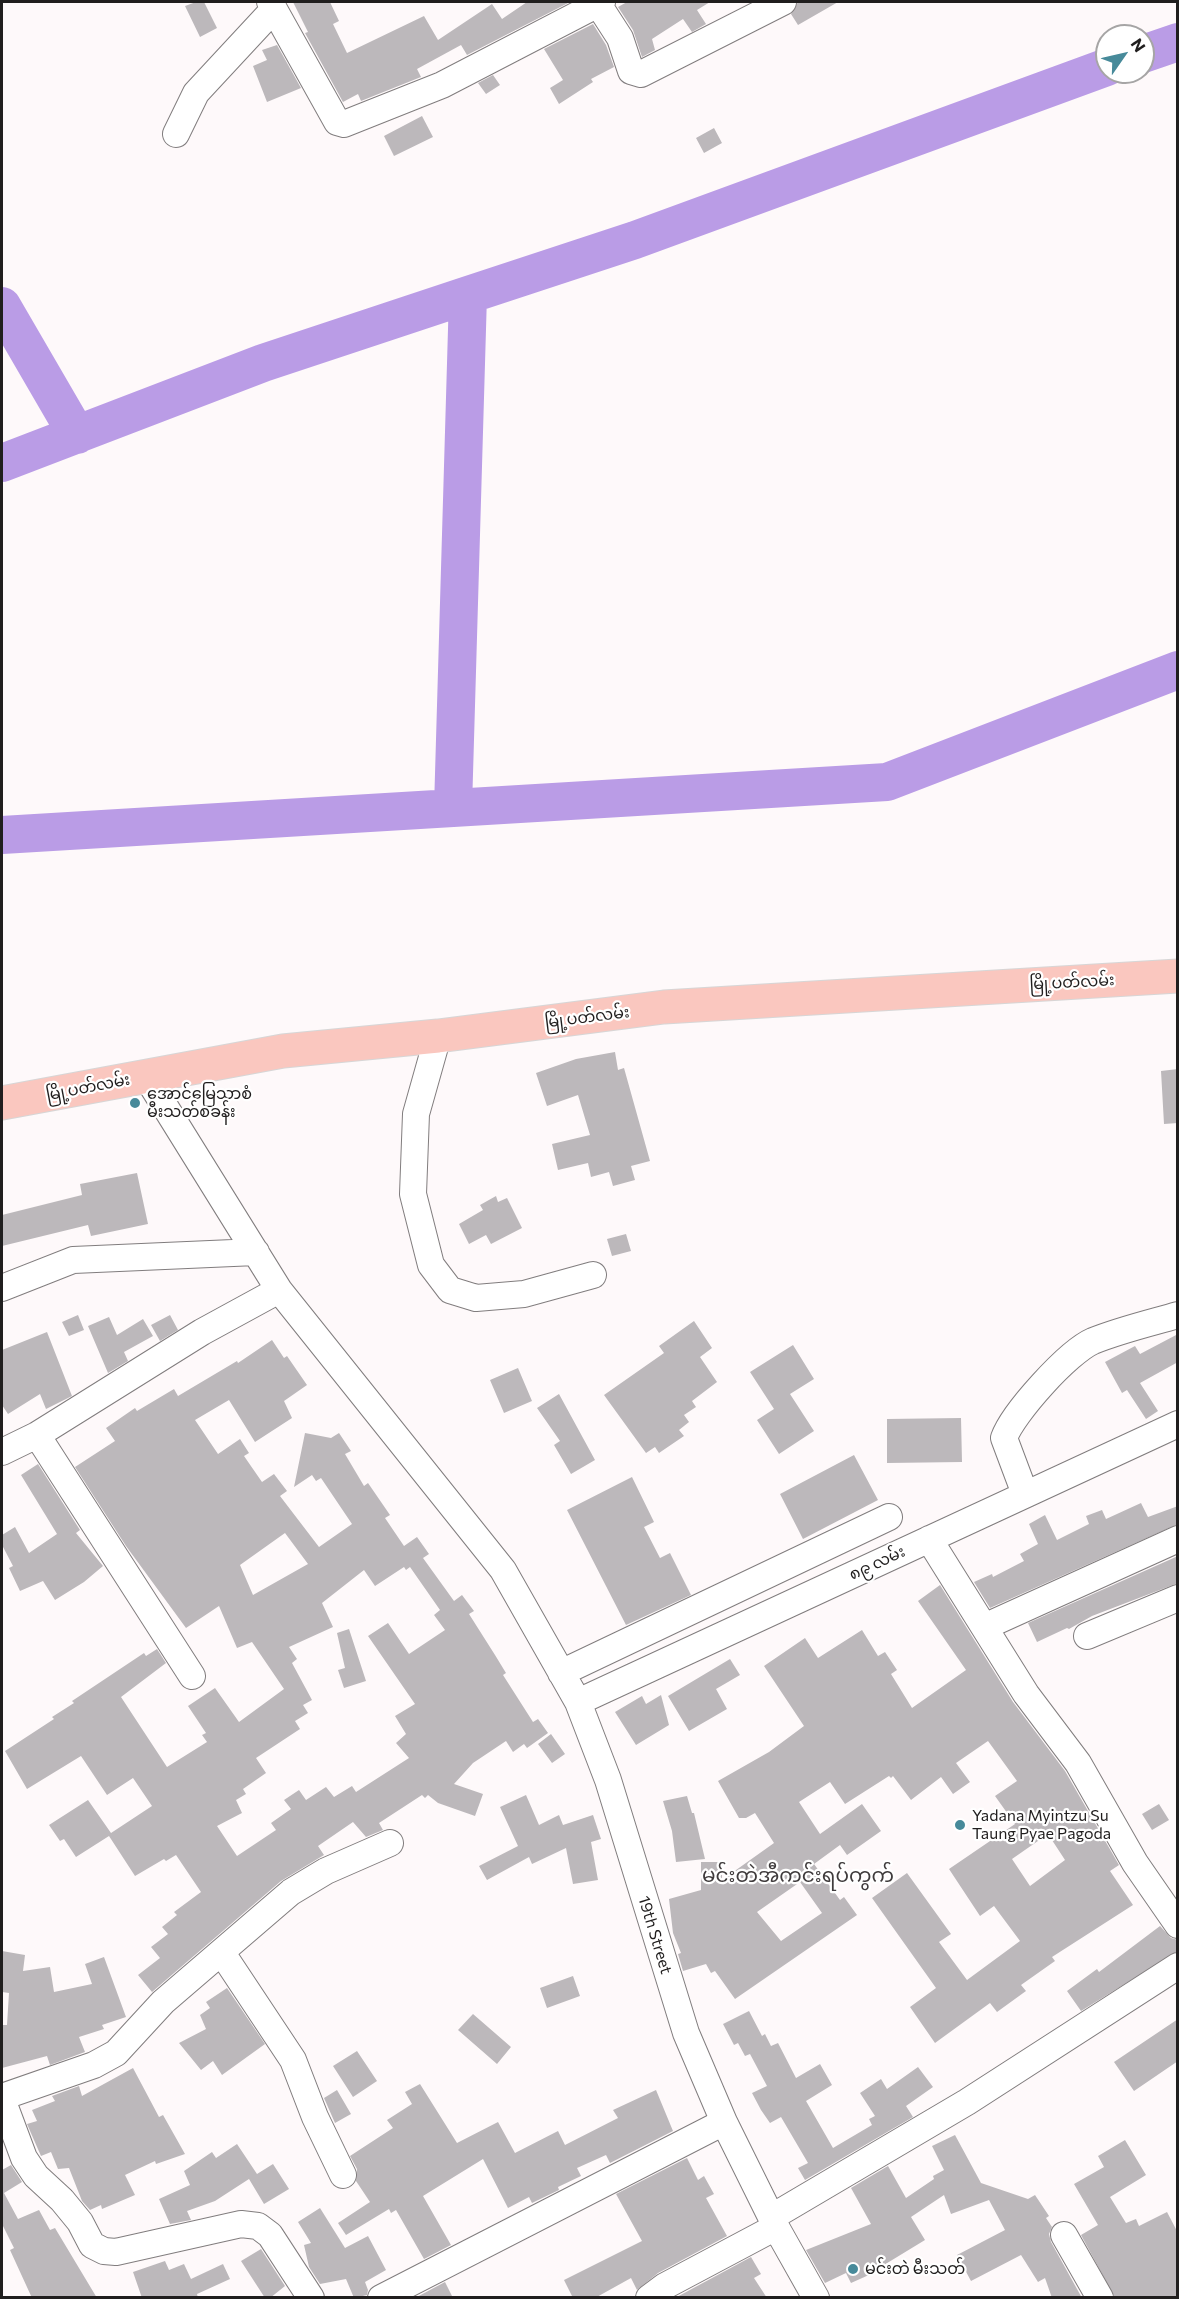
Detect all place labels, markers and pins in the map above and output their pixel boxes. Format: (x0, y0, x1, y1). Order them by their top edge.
place label: အောင်မြေသာစံ မီးသတ်စခန်း (147, 1084, 252, 1122)
marker: အောင်မြေသာစံ မီးသတ်စခန်း (128, 1096, 142, 1110)
place label: Yadana Myintzu Su Taung Pyae Pagoda (972, 1806, 1111, 1844)
marker: Yadana Myintzu Su Taung Pyae Pagoda (953, 1818, 967, 1832)
place label: မင်းတဲ မီးသတ် (865, 2259, 965, 2279)
marker: မင်းတဲ မီးသတ် (846, 2262, 860, 2276)

